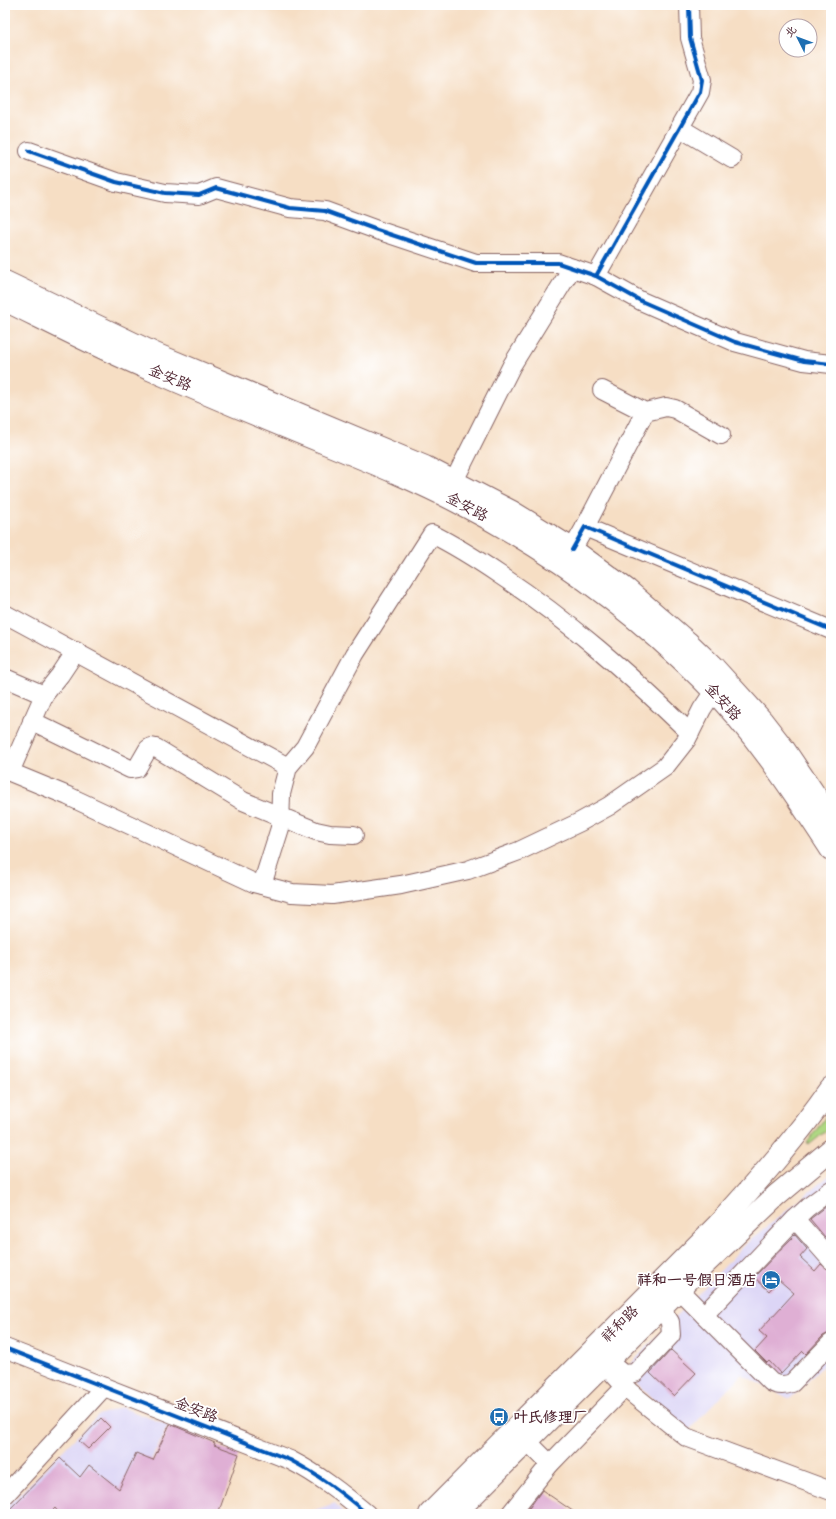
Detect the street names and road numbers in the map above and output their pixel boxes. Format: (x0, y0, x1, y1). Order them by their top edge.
street label: 金安路 (145, 360, 195, 396)
street label: 金安路 (442, 487, 492, 527)
street label: 金安路 (700, 678, 746, 726)
street label: 祥和路 (597, 1301, 643, 1347)
street label: 金安路 (171, 1392, 221, 1428)

